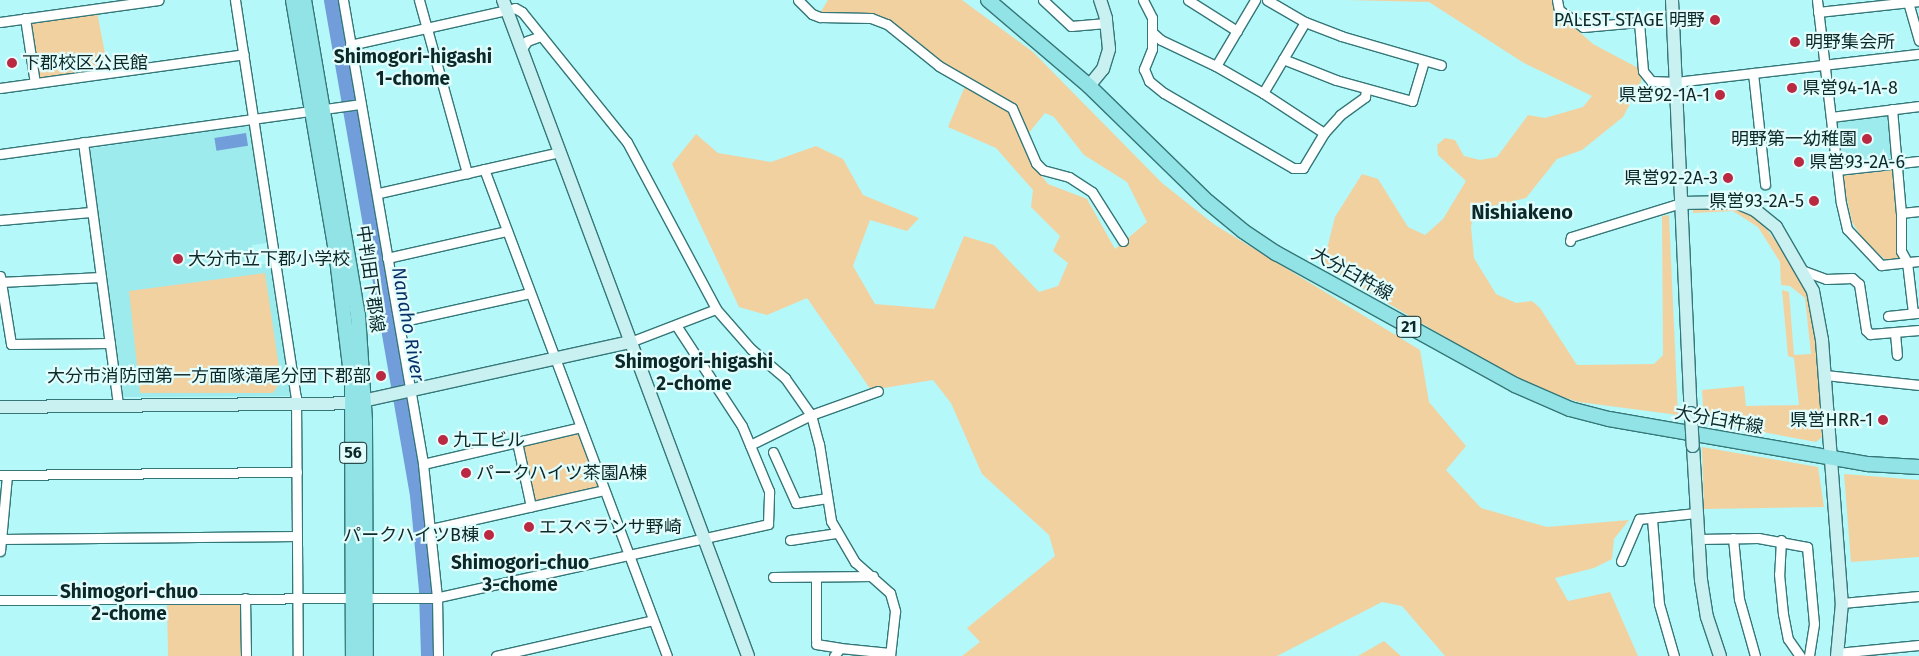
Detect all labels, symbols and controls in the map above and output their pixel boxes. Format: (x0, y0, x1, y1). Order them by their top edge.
place label: PALEST STAGE 明野 (1554, 9, 1705, 31)
marker: PALEST STAGE 明野 (1709, 14, 1721, 26)
place label: 明野集会所 (1805, 31, 1895, 53)
marker: 明野集会所 (1789, 36, 1801, 48)
district label: Shimogori-higashi 1-chome (334, 46, 492, 90)
place label: 下郡校区公民館 (22, 52, 148, 74)
marker: 下郡校区公民館 (6, 57, 18, 69)
place label: 県営94-1A-8 (1802, 77, 1898, 99)
marker: 県営94-1A-8 (1786, 82, 1798, 94)
place label: 県営92-1A-1 (1618, 84, 1710, 106)
marker: 県営92-1A-1 (1714, 89, 1726, 101)
place label: 明野第一幼稚園 (1731, 128, 1857, 150)
marker: 明野第一幼稚園 (1861, 133, 1873, 145)
place label: 県営93-2A-6 (1809, 151, 1905, 173)
marker: 県営93-2A-6 (1793, 156, 1805, 168)
place label: 県営92-2A-3 (1624, 167, 1718, 189)
marker: 県営92-2A-3 (1722, 172, 1734, 184)
place label: 県営93-2A-5 (1709, 190, 1804, 212)
marker: 県営93-2A-5 (1808, 195, 1820, 207)
district label: Nishiakeno (1471, 200, 1573, 224)
street label: 中判田下郡線 (352, 224, 388, 334)
street label: 大分臼杵線 (1307, 243, 1397, 305)
place label: 大分市立下郡小学校 (188, 248, 350, 270)
marker: 大分市立下郡小学校 (172, 253, 184, 265)
water label: Nanaho River (387, 265, 429, 383)
road number: 21 (1395, 314, 1423, 341)
district label: Shimogori-higashi 2-chome (615, 351, 773, 395)
place label: 大分市消防団第一方面隊滝尾分団下郡部 (47, 365, 371, 387)
marker: 大分市消防団第一方面隊滝尾分団下郡部 (375, 370, 387, 382)
street label: 大分臼杵線 (1673, 402, 1765, 438)
place label: 県営HRR-1 (1790, 409, 1873, 431)
marker: 県営HRR-1 (1877, 414, 1889, 426)
place label: 九工ビル (453, 429, 525, 451)
marker: 九工ビル (437, 434, 449, 446)
road number: 56 (338, 439, 368, 466)
place label: パークハイツ茶園A棟 (476, 462, 648, 484)
marker: パークハイツ茶園A棟 (460, 467, 472, 479)
place label: エスペランサ野崎 (539, 516, 683, 538)
marker: エスペランサ野崎 (523, 521, 535, 533)
place label: パークハイツB棟 (342, 524, 479, 546)
marker: パークハイツB棟 (483, 529, 495, 541)
district label: Shimogori-chuo 3-chome (451, 552, 589, 596)
district label: Shimogori-chuo 2-chome (60, 581, 198, 625)

